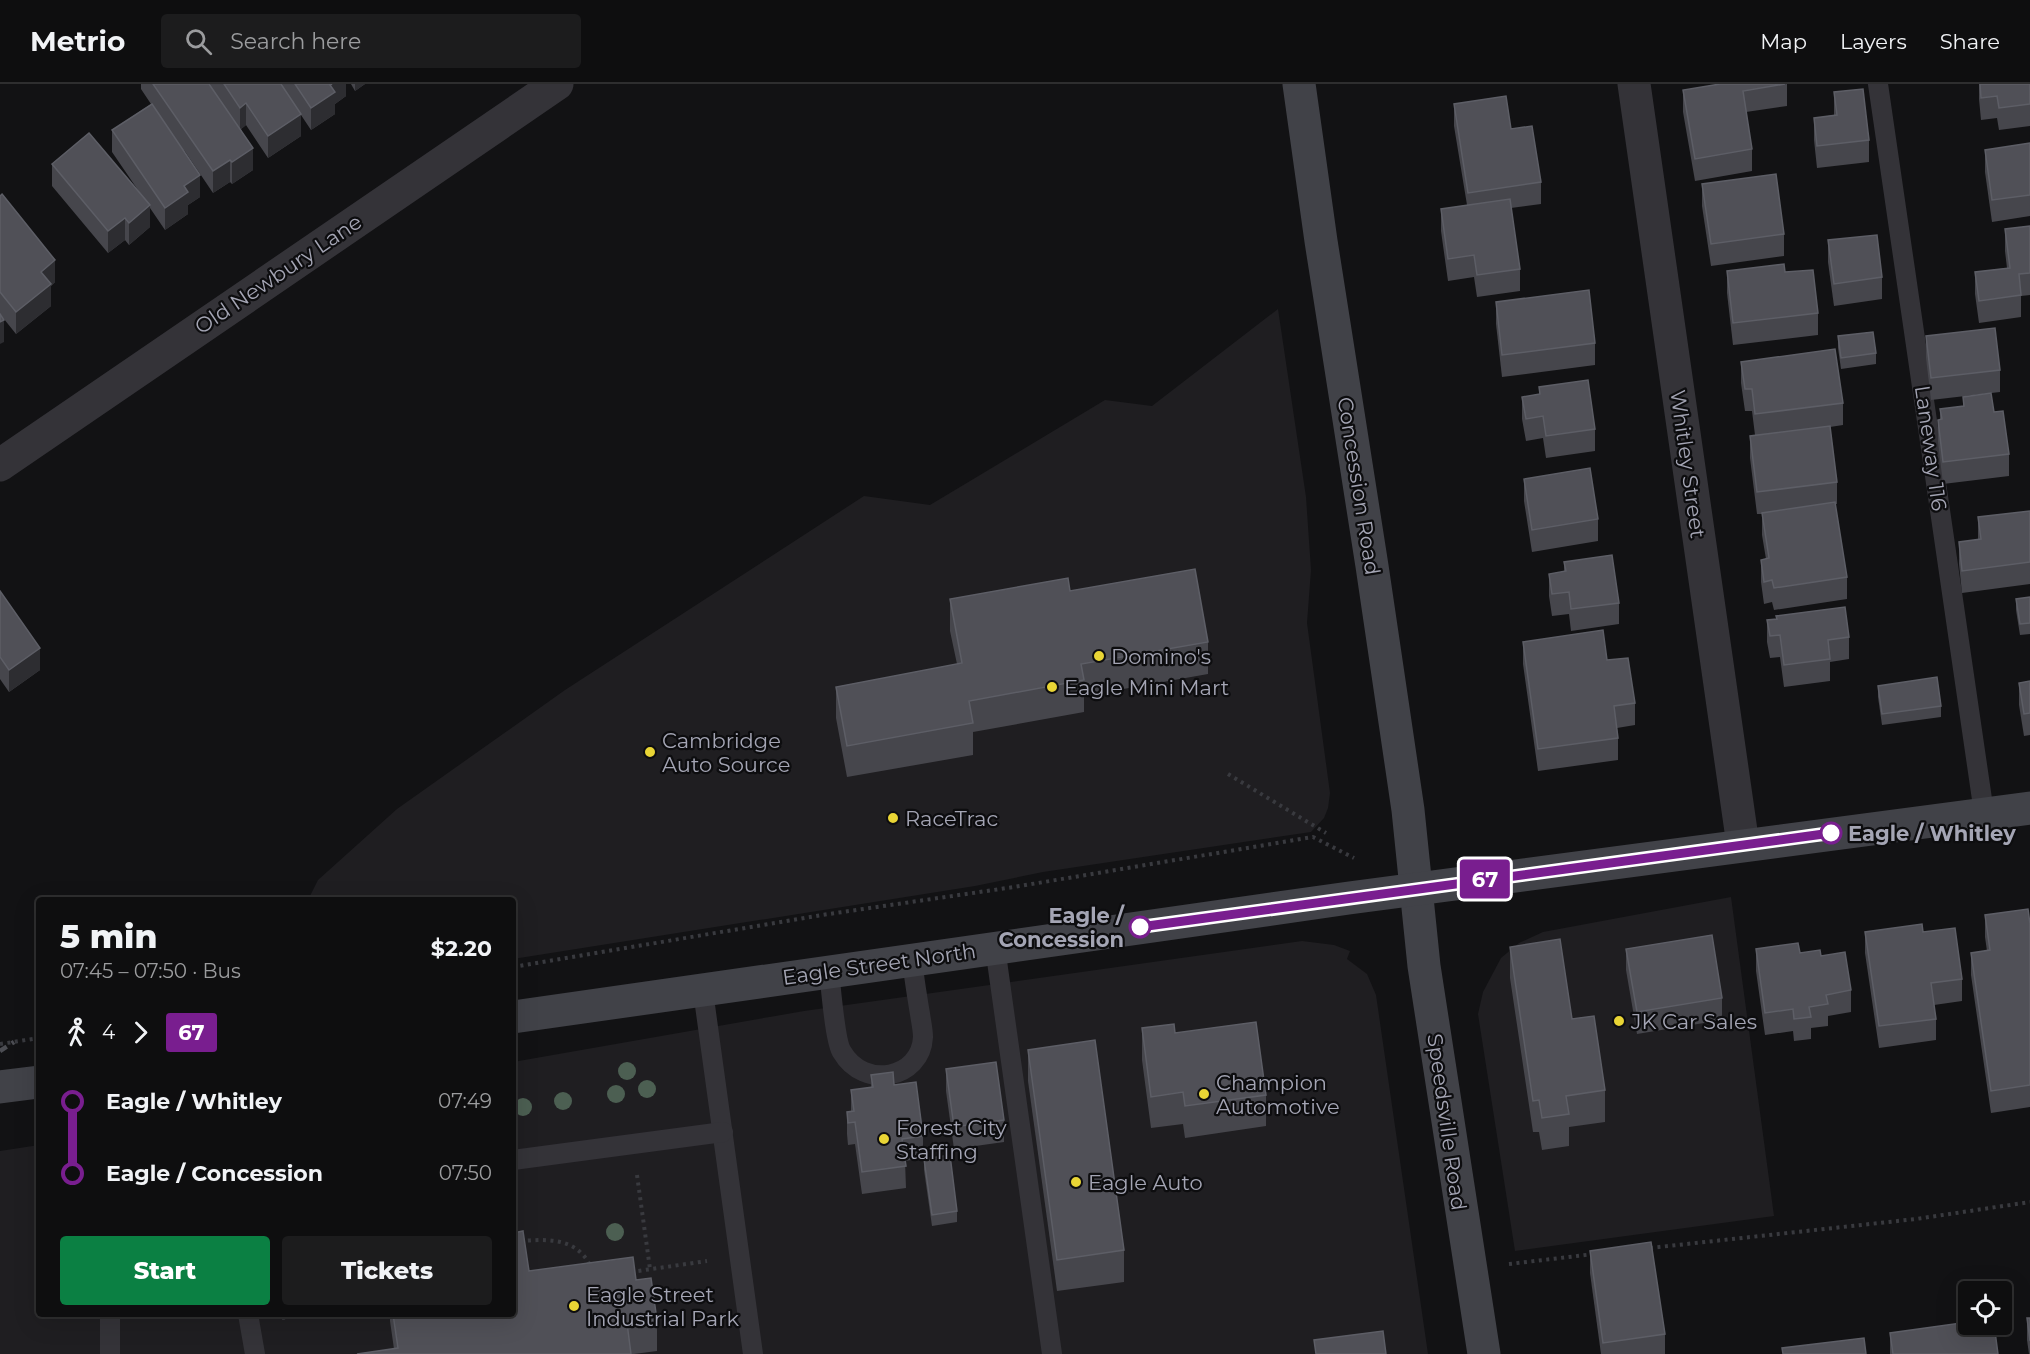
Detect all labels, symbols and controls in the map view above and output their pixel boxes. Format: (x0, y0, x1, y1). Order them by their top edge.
search box (161, 14, 581, 68)
text: Metrio (30, 24, 125, 58)
icon: search (182, 25, 215, 58)
text: Search here (230, 28, 361, 55)
text: Map (1760, 29, 1807, 54)
text: Layers (1840, 29, 1907, 54)
text: Share (1940, 29, 2000, 54)
street label: Old Newbury Lane (190, 209, 366, 339)
street label: Laneway 116 (1910, 384, 1952, 512)
street label: Whitley Street (1665, 388, 1711, 540)
street label: Concession Road (1333, 395, 1385, 577)
place label: Domino's (1111, 644, 1211, 669)
marker: Domino's (1092, 649, 1106, 663)
place label: Eagle Mini Mart (1064, 675, 1229, 700)
marker: Eagle Mini Mart (1045, 680, 1059, 694)
place label: Cambridge Auto Source (662, 728, 790, 777)
marker: Cambridge Auto Source (643, 745, 657, 759)
place label: RaceTrac (905, 806, 998, 831)
marker: RaceTrac (886, 811, 900, 825)
place label: Eagle / Whitley (1848, 821, 2016, 846)
marker: Eagle / Whitley (1820, 822, 1842, 844)
line badge: 67 (1458, 860, 1512, 898)
text: 67 (1472, 867, 1498, 892)
place label: Eagle / Concession (998, 903, 1126, 952)
text: 5 min (60, 916, 157, 956)
marker: Eagle / Concession (1129, 916, 1151, 938)
text: $2.20 (431, 935, 492, 962)
street label: Eagle Street North (781, 938, 977, 990)
text: 07:45 – 07:50 · Bus (60, 959, 241, 983)
place label: JK Car Sales (1630, 1009, 1757, 1034)
marker: JK Car Sales (1612, 1014, 1626, 1028)
icon: walk (60, 1016, 93, 1049)
icon: forward (124, 1016, 157, 1049)
text: 4 (102, 1020, 115, 1044)
text: 67 (178, 1020, 205, 1045)
street label: Speedsville Road (1422, 1032, 1472, 1212)
place label: Champion Automotive (1216, 1070, 1340, 1119)
marker: Champion Automotive (1197, 1087, 1211, 1101)
text: Eagle / Whitley (106, 1088, 282, 1115)
text: 07:49 (438, 1089, 492, 1113)
place label: Forest City Staffing (896, 1115, 1007, 1164)
marker: Forest City Staffing (877, 1132, 891, 1146)
text: Eagle / Concession (106, 1160, 323, 1187)
text: 07:50 (439, 1161, 492, 1185)
place label: Eagle Auto (1088, 1170, 1203, 1195)
marker: Eagle Auto (1069, 1175, 1083, 1189)
button: Start (60, 1236, 270, 1305)
button: Tickets (282, 1236, 492, 1305)
map controls (1958, 1281, 2012, 1335)
button: locate (1958, 1281, 2012, 1335)
place label: Eagle Street Industrial Park (586, 1282, 740, 1331)
marker: Eagle Street Industrial Park (567, 1299, 581, 1313)

